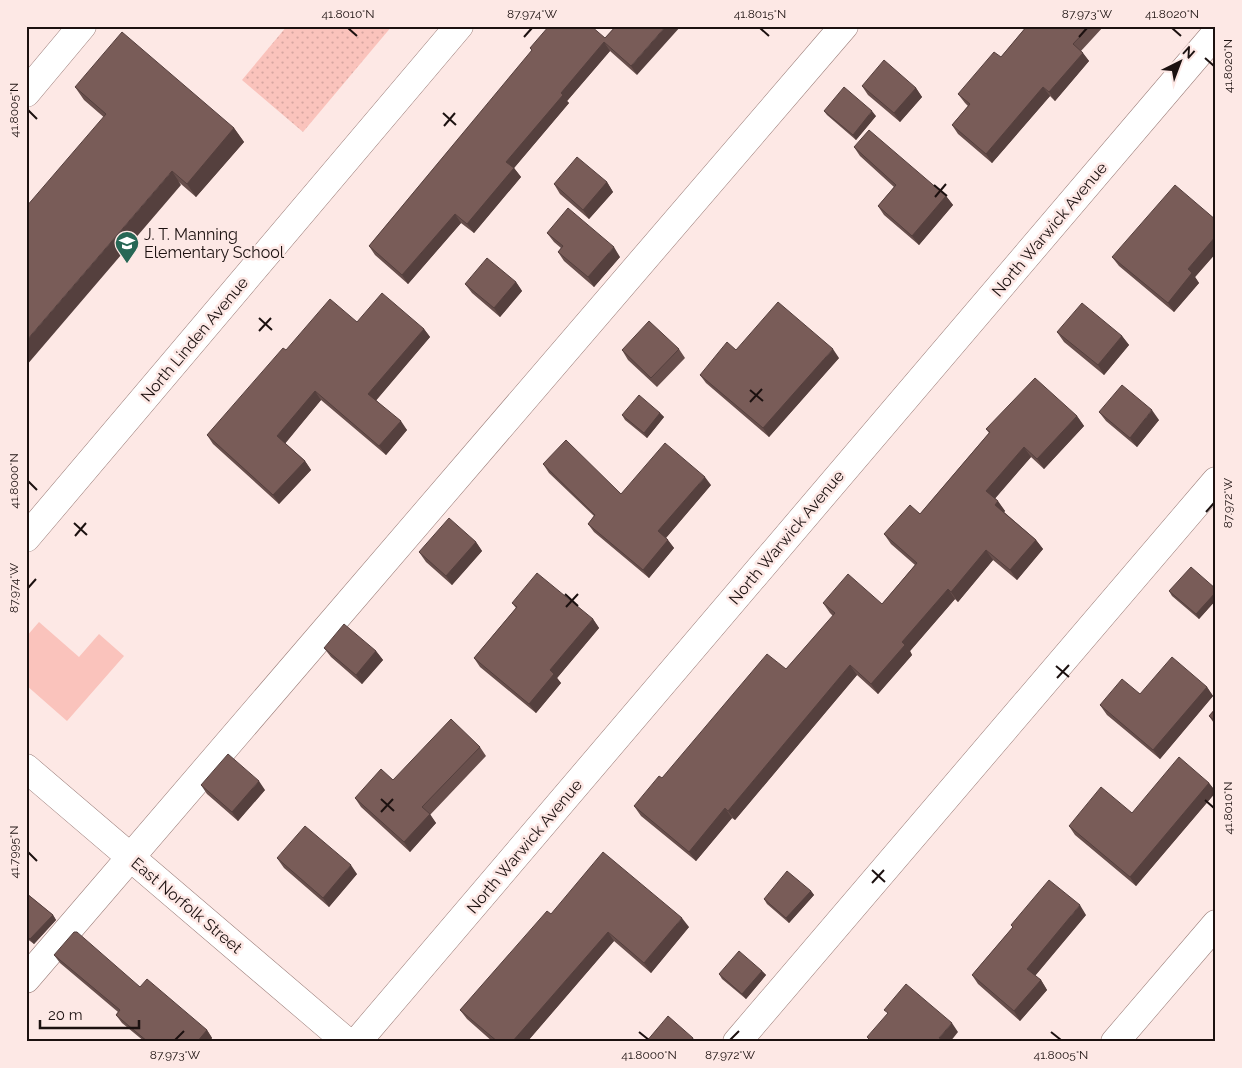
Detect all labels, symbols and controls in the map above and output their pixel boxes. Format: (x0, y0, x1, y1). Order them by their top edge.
text: 41.8010°N (321, 7, 375, 21)
text: 87.974°W (507, 7, 557, 21)
text: 41.8015°N (734, 7, 786, 21)
text: 87.973°W (1062, 7, 1113, 21)
text: 41.8020°N (1145, 7, 1199, 21)
north arrow (1154, 38, 1204, 88)
text: 41.8020°N (1221, 39, 1235, 93)
text: N (1179, 43, 1198, 62)
text: 41.8005°N (7, 83, 21, 137)
street label: North Warwick Avenue (988, 158, 1111, 300)
place label: J. T. Manning Elementary School (144, 225, 285, 262)
school or university icon: J. T. Manning Elementary School (114, 230, 140, 264)
street label: North Linden Avenue (137, 273, 252, 405)
text: 41.8000°N (7, 453, 21, 509)
street label: North Warwick Avenue (725, 466, 848, 608)
text: 87.972°W (1221, 477, 1235, 528)
text: 87.974°W (7, 563, 21, 613)
street label: North Warwick Avenue (463, 775, 586, 917)
text: 41.8010°N (1221, 781, 1235, 835)
text: 41.7995°N (7, 825, 21, 879)
street label: East Norfolk Street (127, 854, 246, 958)
scale bar (40, 998, 139, 1030)
text: 20 m (48, 1006, 83, 1024)
text: 87.973°W (150, 1048, 201, 1062)
text: 41.8000°N (621, 1048, 677, 1062)
text: 87.972°W (705, 1048, 756, 1062)
text: 41.8005°N (1034, 1048, 1088, 1062)

